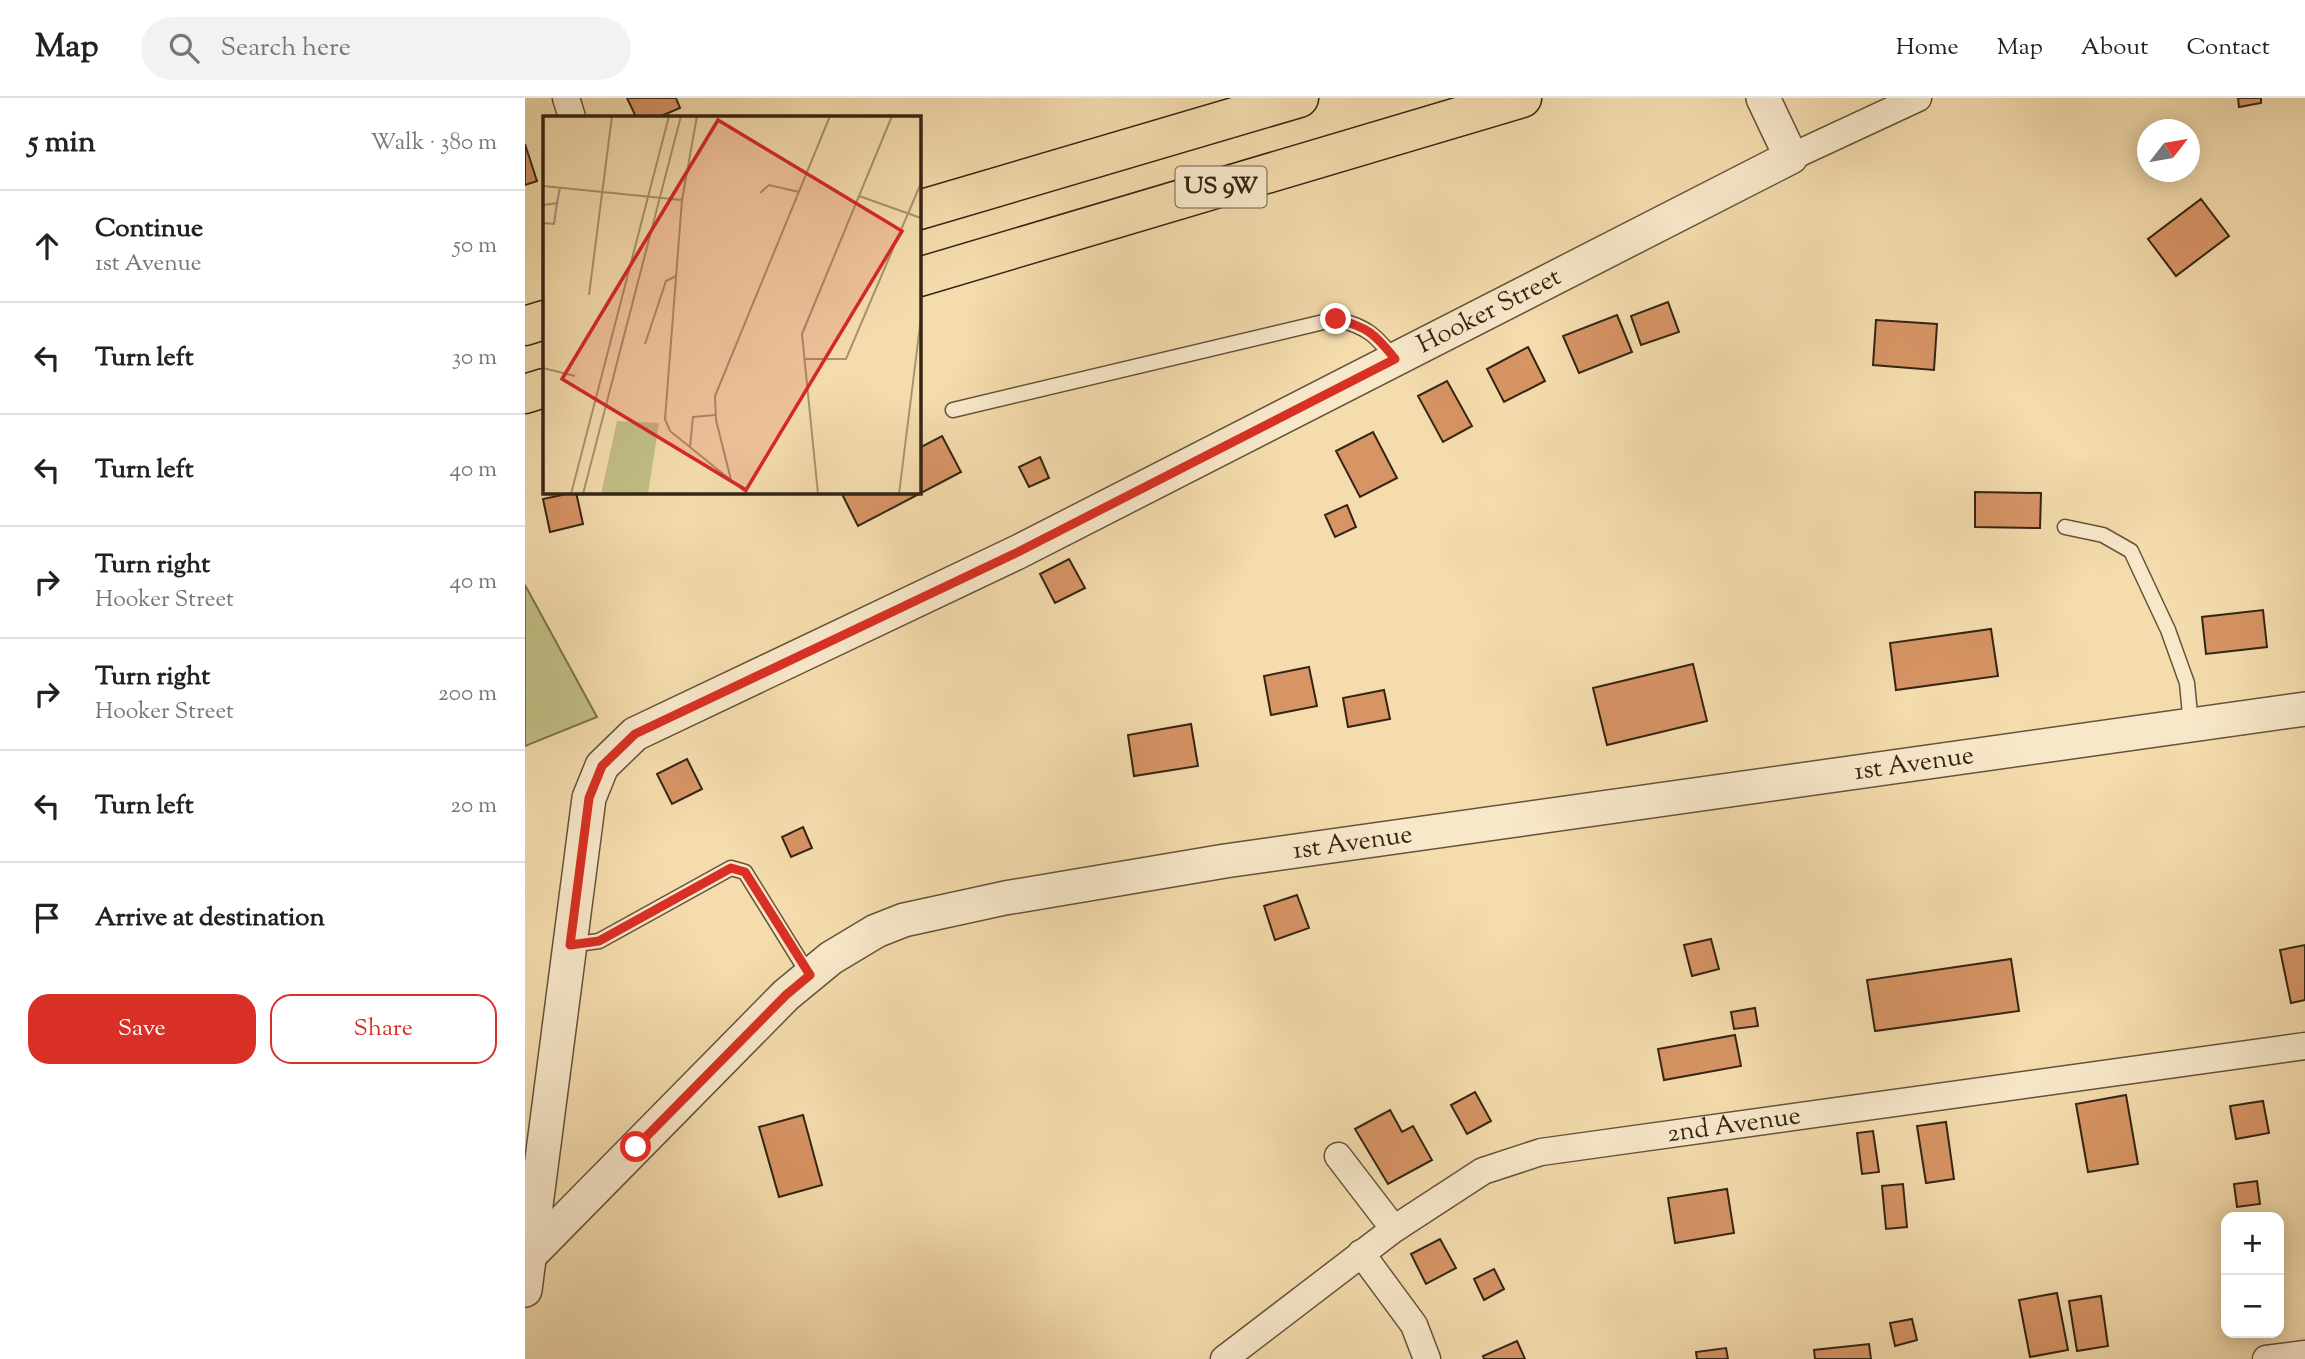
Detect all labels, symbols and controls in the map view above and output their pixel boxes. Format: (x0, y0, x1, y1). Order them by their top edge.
search box (141, 17, 631, 80)
text: Map (35, 24, 99, 72)
icon: search (165, 29, 203, 67)
text: Search here (221, 30, 351, 67)
text: Home (1896, 31, 1959, 65)
text: Map (1997, 31, 2043, 65)
text: About (2081, 31, 2148, 65)
text: Contact (2186, 31, 2270, 65)
inset map (543, 116, 921, 494)
north arrow (2137, 119, 2200, 182)
text: 5 min (28, 122, 96, 165)
text: Walk · 380 m (371, 127, 497, 160)
road number: US 9W (1175, 166, 1267, 208)
text: Continue (95, 211, 203, 248)
icon: ahead (28, 227, 66, 265)
text: 50 m (453, 230, 497, 263)
text: 1st Avenue (95, 248, 201, 281)
street label: Hooker Street (1411, 259, 1568, 363)
route end (1320, 303, 1351, 334)
icon: left (28, 339, 66, 377)
text: Turn left (95, 340, 194, 377)
text: 30 m (452, 342, 497, 375)
icon: left (28, 451, 66, 489)
text: Turn left (95, 452, 194, 489)
text: 40 m (450, 454, 497, 487)
text: Turn right (95, 547, 210, 584)
icon: right (28, 563, 66, 601)
text: 40 m (450, 566, 497, 599)
text: Hooker Street (95, 584, 234, 617)
text: Turn right (95, 659, 210, 696)
icon: right (28, 675, 66, 713)
text: 200 m (438, 678, 497, 711)
text: Hooker Street (95, 696, 234, 729)
street label: 1st Avenue (1852, 737, 1976, 791)
icon: left (28, 787, 66, 825)
text: Turn left (95, 788, 194, 825)
text: 20 m (450, 790, 497, 823)
street label: 1st Avenue (1290, 816, 1415, 870)
icon: arrive (28, 899, 66, 937)
text: Arrive at destination (95, 900, 325, 937)
button: Save (28, 994, 256, 1064)
button: Share (270, 994, 497, 1064)
street label: 2nd Avenue (1665, 1098, 1803, 1153)
route start (620, 1131, 651, 1162)
map controls (2221, 1212, 2284, 1338)
button: + (2221, 1212, 2284, 1275)
button: − (2221, 1275, 2284, 1338)

